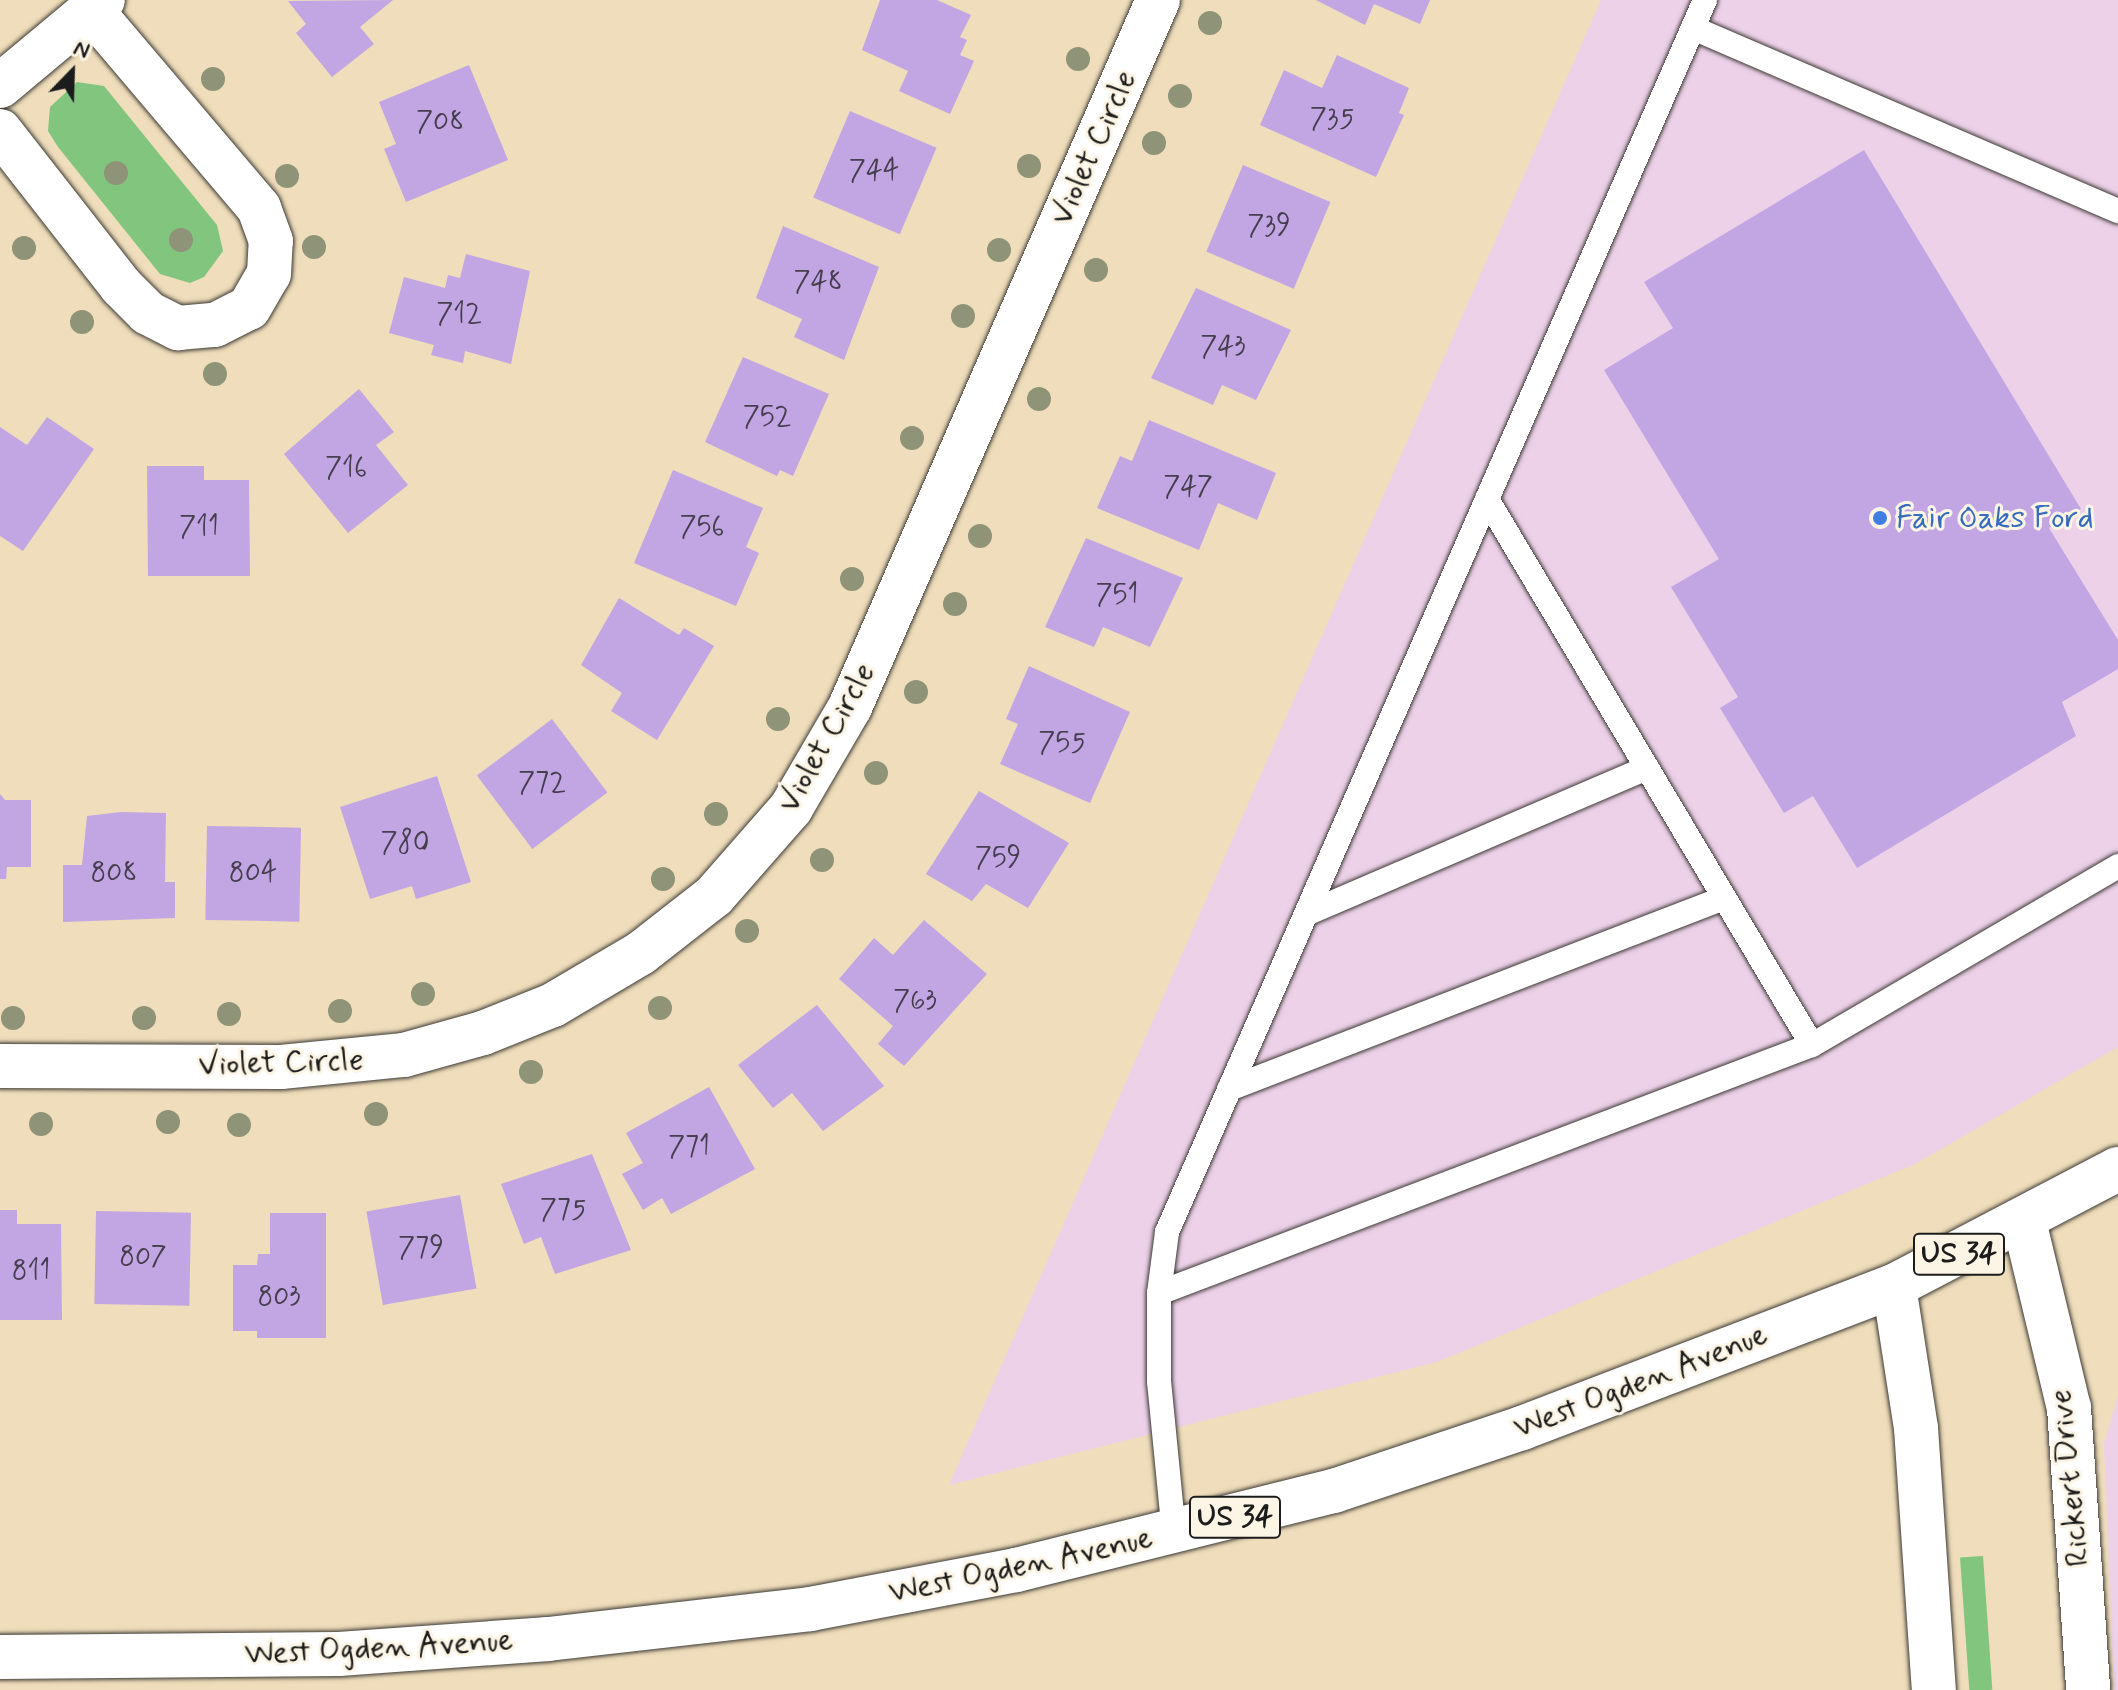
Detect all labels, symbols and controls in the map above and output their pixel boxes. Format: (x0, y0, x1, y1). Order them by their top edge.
north arrow (32, 32, 112, 112)
text: N (69, 34, 94, 66)
street label: Violet Circle (1043, 65, 1145, 231)
house number: 735 (1310, 103, 1354, 137)
house number: 708 (416, 106, 464, 140)
house number: 744 (849, 155, 899, 189)
house number: 739 (1247, 210, 1291, 244)
house number: 748 (793, 266, 843, 300)
house number: 712 (436, 298, 482, 332)
house number: 743 (1200, 331, 1246, 365)
house number: 752 (743, 401, 791, 435)
house number: 716 (325, 452, 367, 486)
house number: 747 (1163, 471, 1213, 505)
place label: Fair Oaks Ford (1896, 499, 2094, 537)
marker: Fair Oaks Ford (1871, 509, 1889, 527)
house number: 711 (179, 511, 219, 545)
house number: 756 (679, 511, 725, 545)
house number: 751 (1096, 579, 1138, 613)
street label: Violet Circle (770, 656, 884, 820)
house number: 755 (1038, 727, 1086, 761)
house number: 772 (518, 767, 566, 801)
house number: 780 (380, 827, 430, 861)
house number: 759 (975, 842, 1021, 876)
house number: 808 (91, 857, 137, 891)
house number: 804 (229, 857, 277, 891)
house number: 763 (893, 985, 937, 1019)
street label: Violet Circle (198, 1041, 364, 1085)
house number: 771 (668, 1131, 710, 1165)
house number: 775 (540, 1194, 586, 1228)
road number: US 34 (1913, 1228, 2005, 1280)
house number: 779 (398, 1232, 444, 1266)
house number: 807 (119, 1241, 167, 1275)
house number: 811 (12, 1255, 50, 1289)
house number: 803 (257, 1281, 301, 1315)
street label: West Ogden Avenue (1506, 1315, 1776, 1449)
street label: Rickert Drive (2042, 1389, 2098, 1567)
road number: US 34 (1189, 1491, 1281, 1543)
street label: West Ogden Avenue (883, 1519, 1159, 1613)
street label: West Ogden Avenue (241, 1622, 517, 1674)

